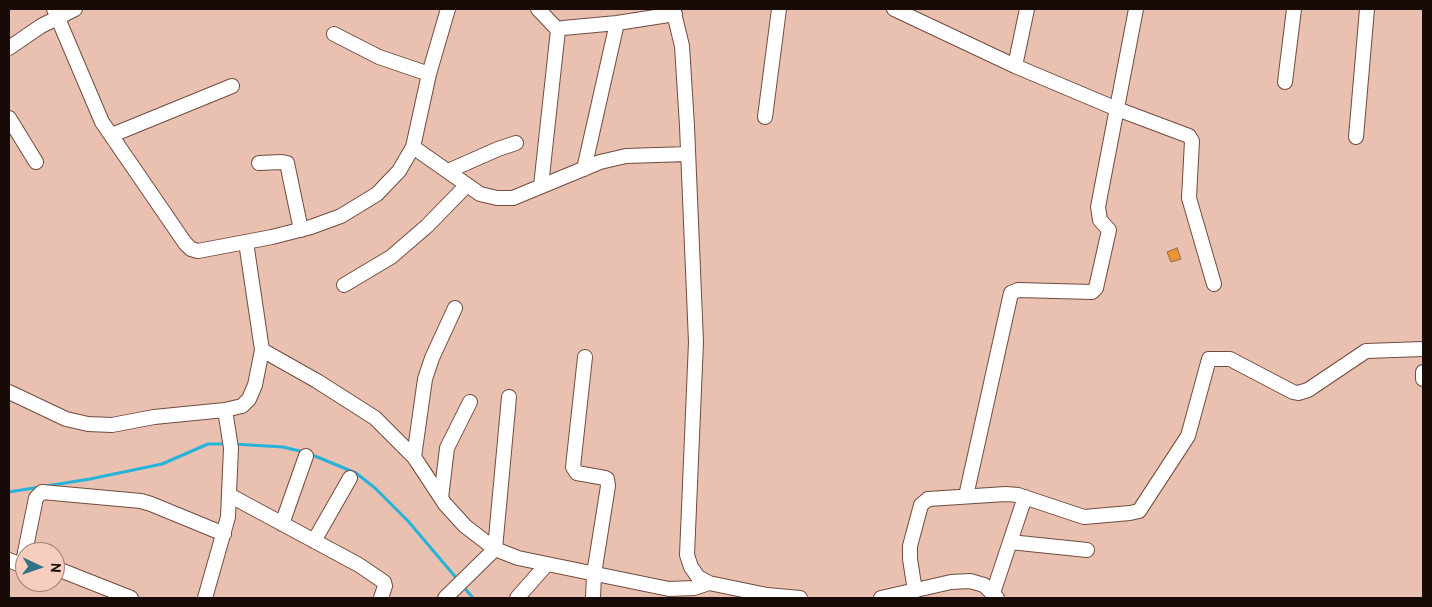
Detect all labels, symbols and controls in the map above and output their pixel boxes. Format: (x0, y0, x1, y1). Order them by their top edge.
north arrow (15, 542, 65, 592)
text: N (46, 562, 63, 573)

